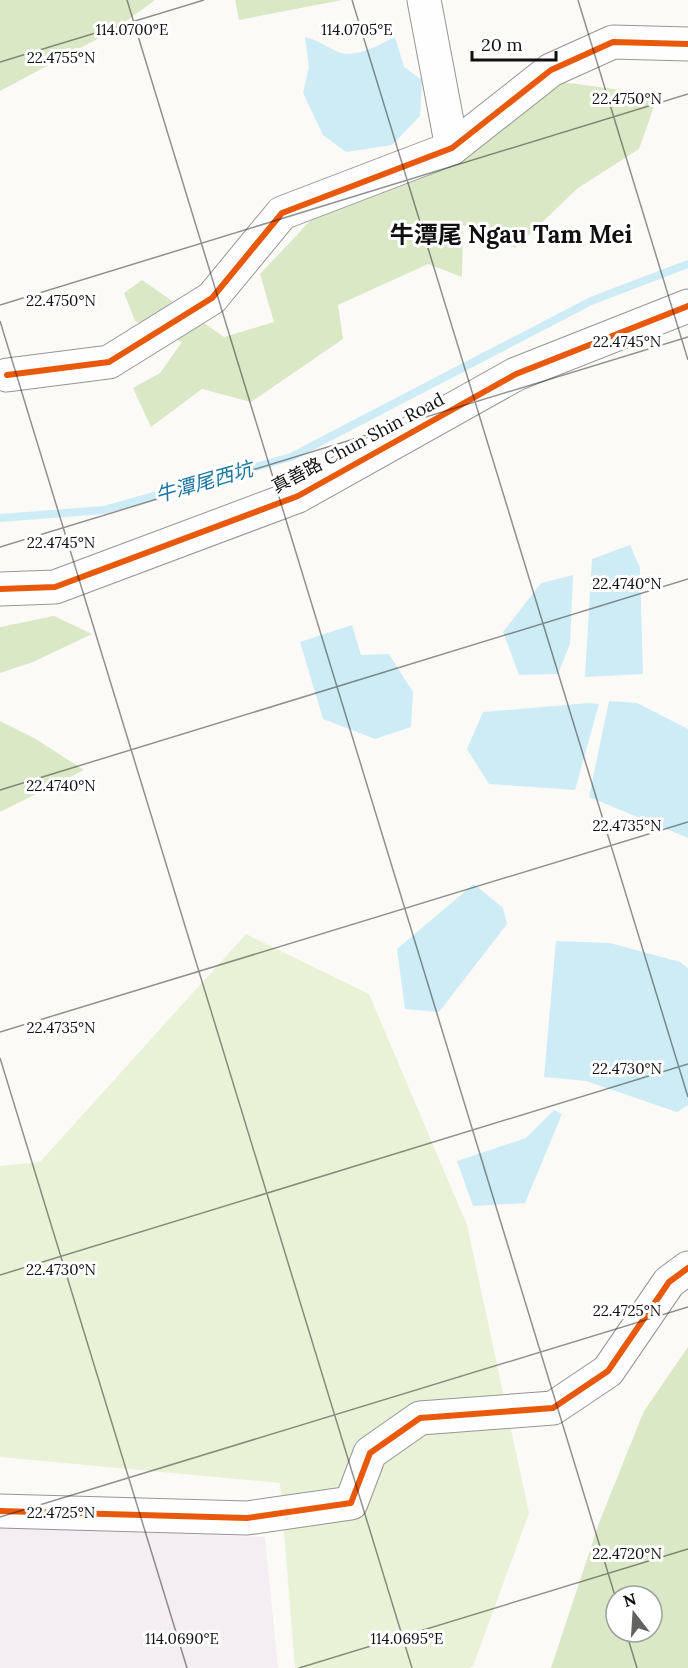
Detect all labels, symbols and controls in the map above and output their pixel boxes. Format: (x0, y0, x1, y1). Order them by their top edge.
text: 114.0700°E (96, 20, 168, 39)
text: 114.0705°E (321, 20, 393, 39)
scale bar (472, 24, 556, 62)
text: 20 m (481, 33, 523, 56)
text: 22.4755°N (27, 48, 95, 67)
text: 22.4750°N (592, 89, 662, 108)
district label: 牛潭尾 Ngau Tam Mei (390, 219, 632, 250)
text: 22.4750°N (26, 291, 96, 310)
text: 22.4745°N (593, 332, 661, 351)
street label: 真善路 Chun Shin Road (268, 387, 448, 498)
water label: 牛潭尾西坑 (152, 455, 258, 507)
text: 22.4745°N (27, 533, 95, 552)
text: 22.4740°N (592, 574, 662, 593)
text: 22.4740°N (26, 776, 96, 795)
text: 22.4735°N (593, 816, 661, 835)
text: 22.4735°N (27, 1018, 95, 1037)
text: 22.4730°N (592, 1059, 662, 1078)
text: 22.4730°N (26, 1260, 96, 1279)
text: 22.4725°N (593, 1301, 661, 1320)
text: 22.4725°N (27, 1503, 95, 1522)
text: 22.4720°N (592, 1544, 662, 1563)
north arrow (604, 1584, 664, 1644)
text: N (621, 1588, 638, 1611)
text: 114.0690°E (145, 1629, 219, 1648)
text: 114.0695°E (371, 1629, 443, 1648)

